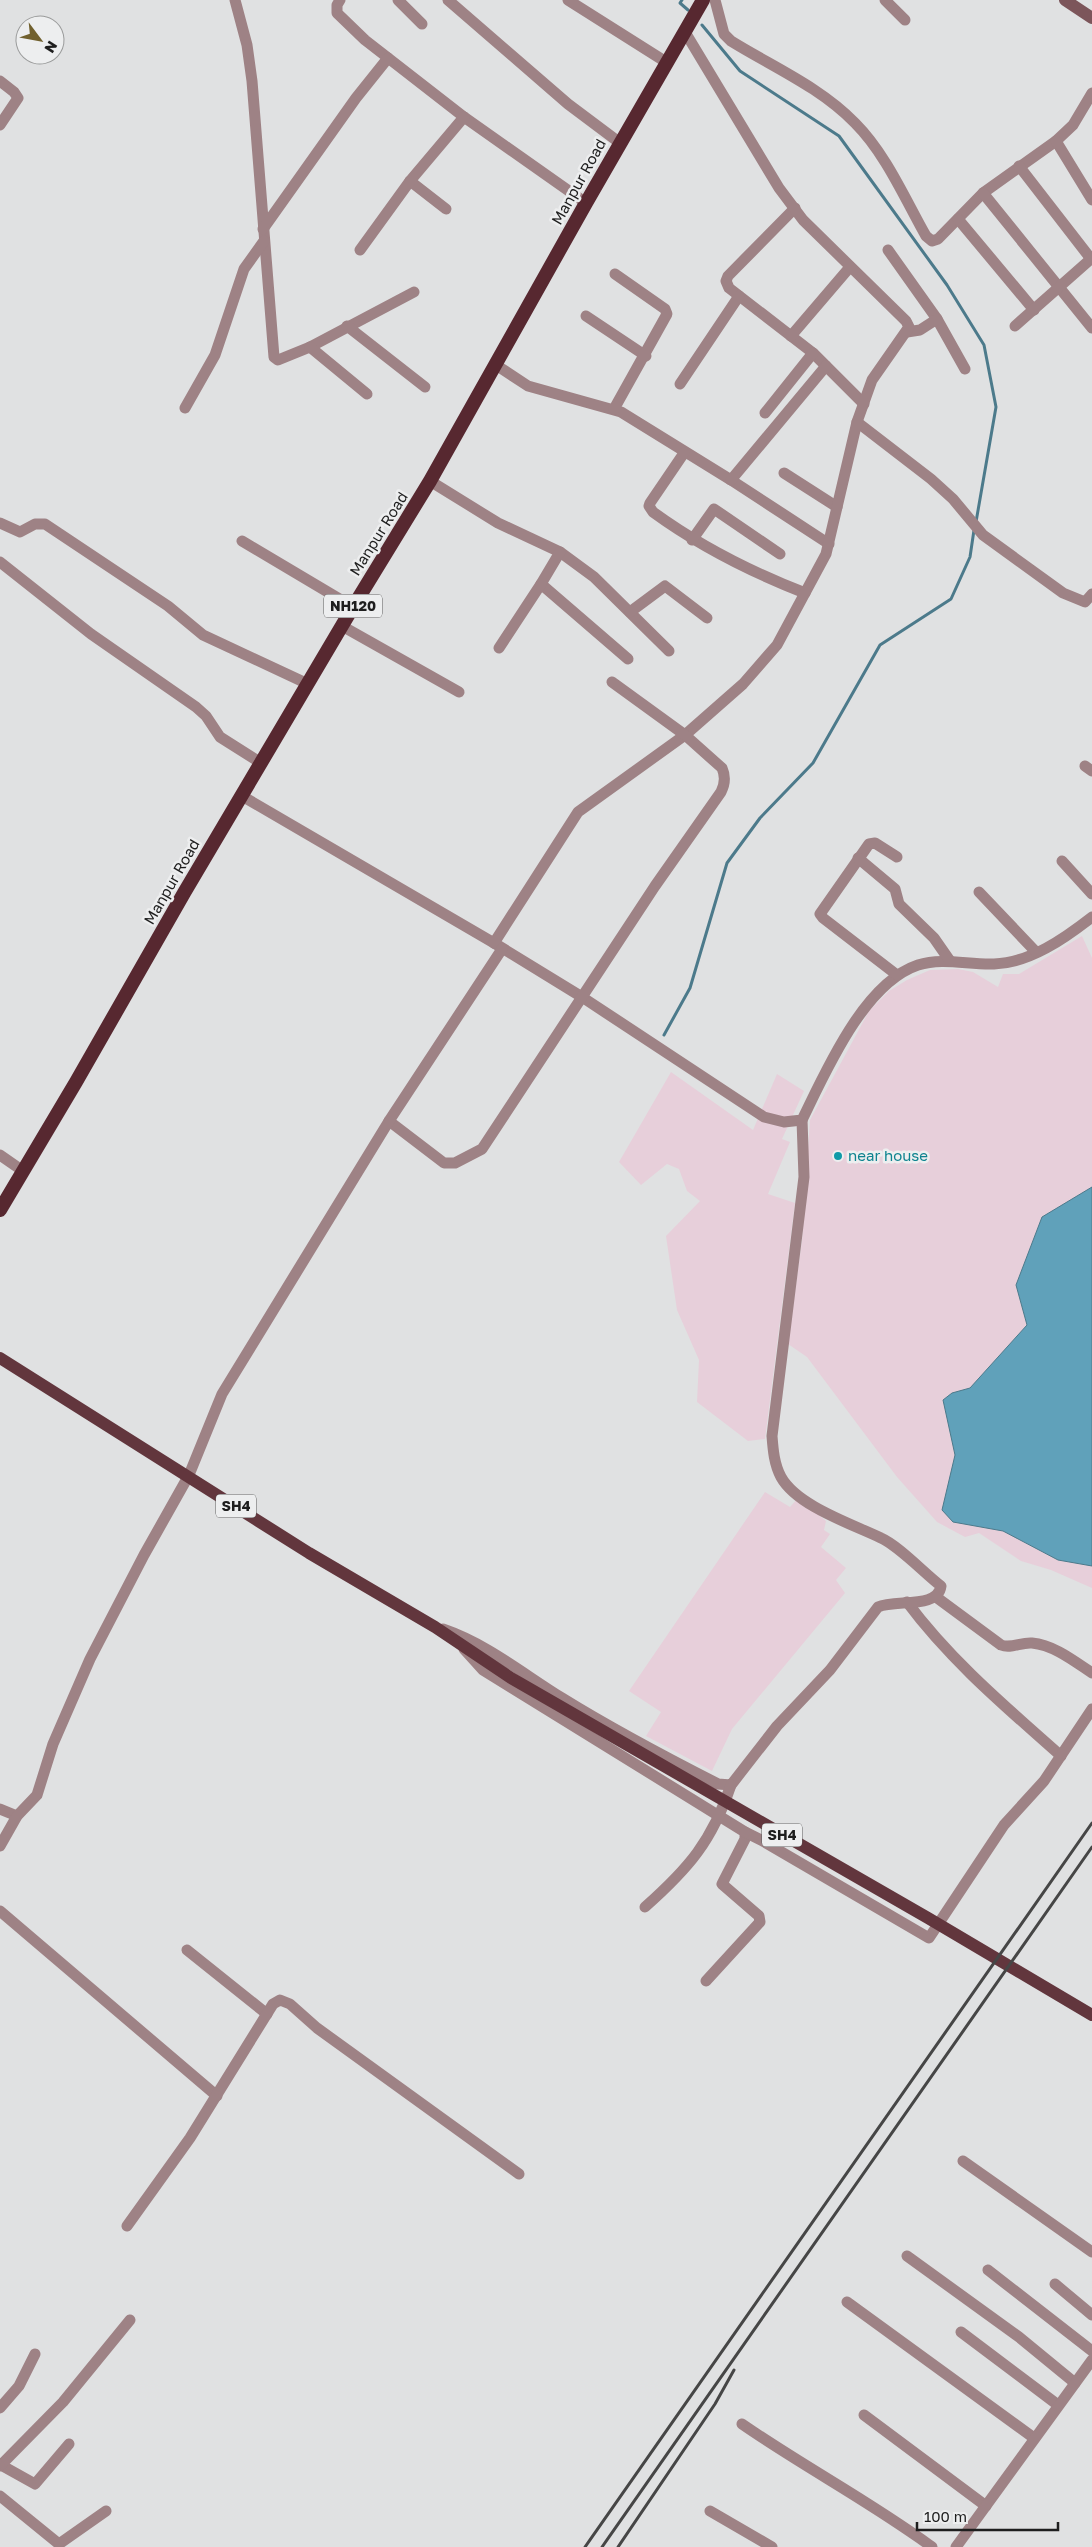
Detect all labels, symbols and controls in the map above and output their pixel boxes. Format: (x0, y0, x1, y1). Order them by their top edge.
north arrow (15, 15, 65, 65)
text: N (41, 38, 61, 56)
street label: Manpur Road (547, 135, 609, 228)
street label: Manpur Road (345, 488, 411, 579)
road number: NH120 (324, 594, 382, 618)
street label: Manpur Road (140, 836, 203, 927)
place label: near house (848, 1146, 928, 1164)
marker: near house (832, 1150, 844, 1162)
road number: SH4 (216, 1494, 256, 1518)
road number: SH4 (762, 1824, 802, 1846)
scale bar (917, 2500, 1058, 2532)
text: 100 m (924, 2507, 967, 2525)

